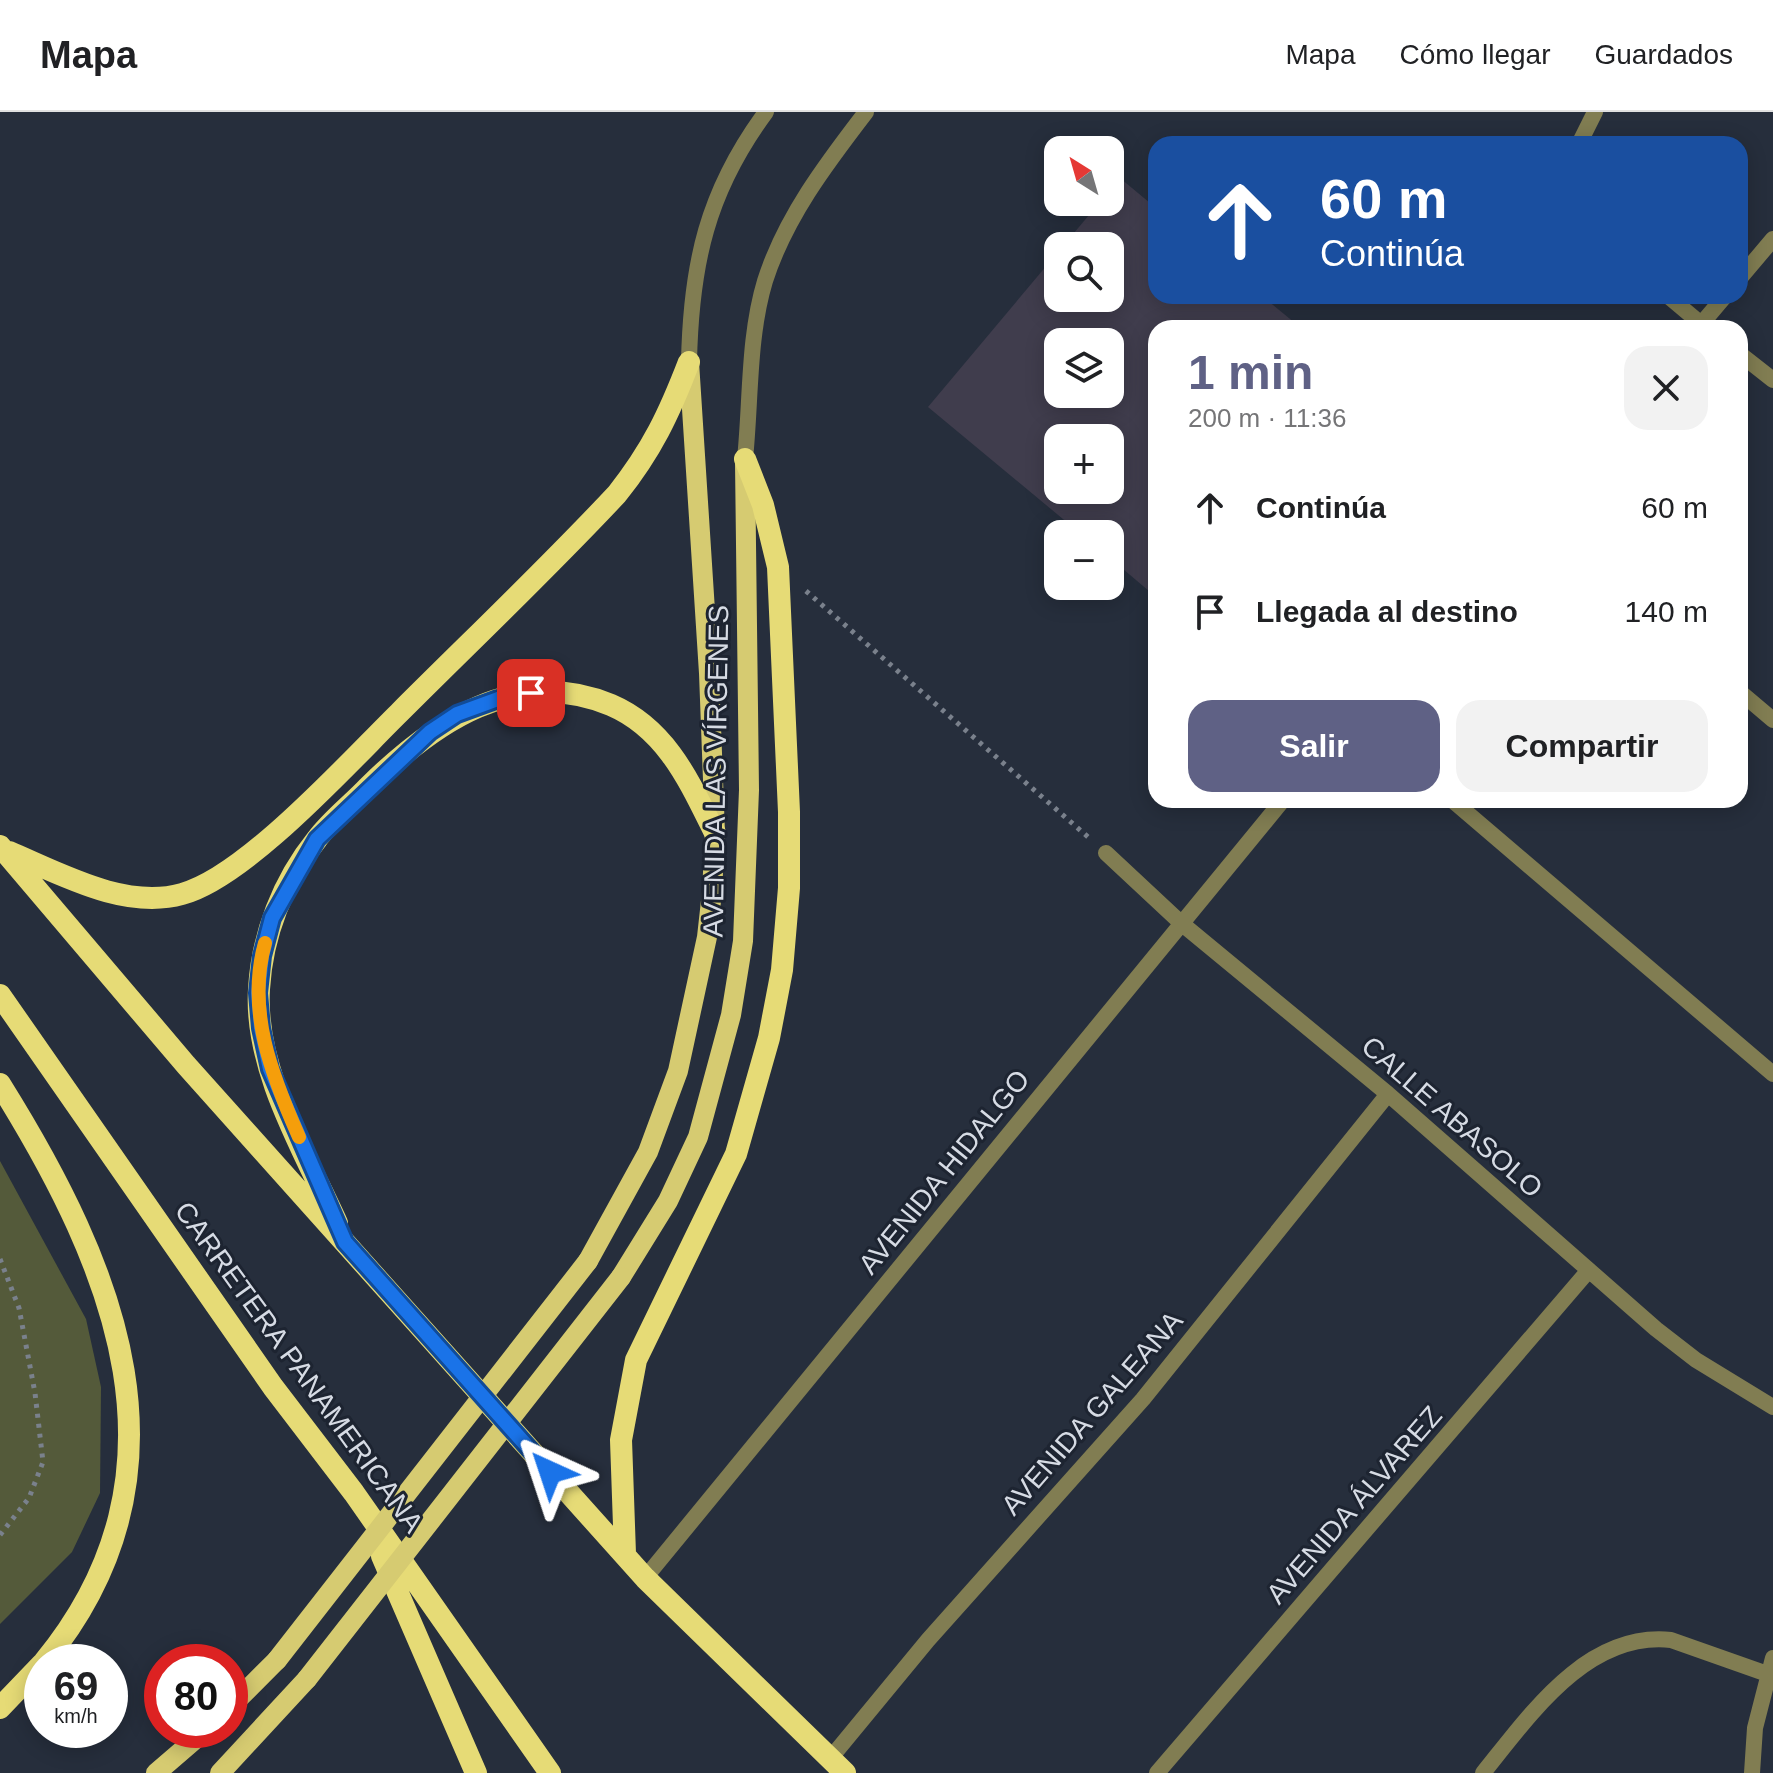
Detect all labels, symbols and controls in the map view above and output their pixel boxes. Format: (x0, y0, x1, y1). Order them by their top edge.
text: Mapa (40, 34, 137, 76)
text: Mapa (1285, 39, 1356, 70)
text: Cómo llegar (1400, 39, 1550, 70)
text: Guardados (1594, 39, 1733, 70)
north arrow (1044, 136, 1124, 216)
map controls (1044, 136, 1124, 600)
text: 60 m (1320, 167, 1448, 230)
icon: ahead (1188, 168, 1292, 272)
button: search (1044, 232, 1124, 312)
text: Continúa (1320, 233, 1464, 274)
button: layers (1044, 328, 1124, 408)
text: 1 min (1188, 346, 1313, 399)
button: close (1624, 346, 1708, 430)
text: 200 m · 11:36 (1188, 403, 1347, 433)
button: + (1044, 424, 1124, 504)
icon: ahead (1188, 486, 1232, 530)
text: Continúa (1256, 491, 1386, 524)
text: 60 m (1641, 491, 1708, 524)
button: − (1044, 520, 1124, 600)
icon: arrive (1188, 590, 1232, 634)
text: Llegada al destino (1256, 595, 1518, 628)
text: 140 m (1625, 595, 1708, 628)
street label: AVENIDA LAS VÍRGENES (698, 605, 734, 937)
pin (497, 659, 565, 727)
icon: arrive (509, 671, 553, 715)
button: Salir (1188, 700, 1440, 792)
button: Compartir (1456, 700, 1708, 792)
street label: CALLE ABASOLO (1355, 1030, 1549, 1204)
street label: AVENIDA HIDALGO (852, 1064, 1036, 1280)
street label: CARRETERA PANAMERICANA (169, 1196, 430, 1539)
street label: AVENIDA GALEANA (995, 1305, 1189, 1521)
street label: AVENIDA ÁLVAREZ (1260, 1400, 1448, 1610)
position arrow (508, 1430, 592, 1514)
speed limit sign: 80 (144, 1644, 248, 1748)
text: 69 (54, 1664, 98, 1708)
text: km/h (54, 1705, 98, 1727)

